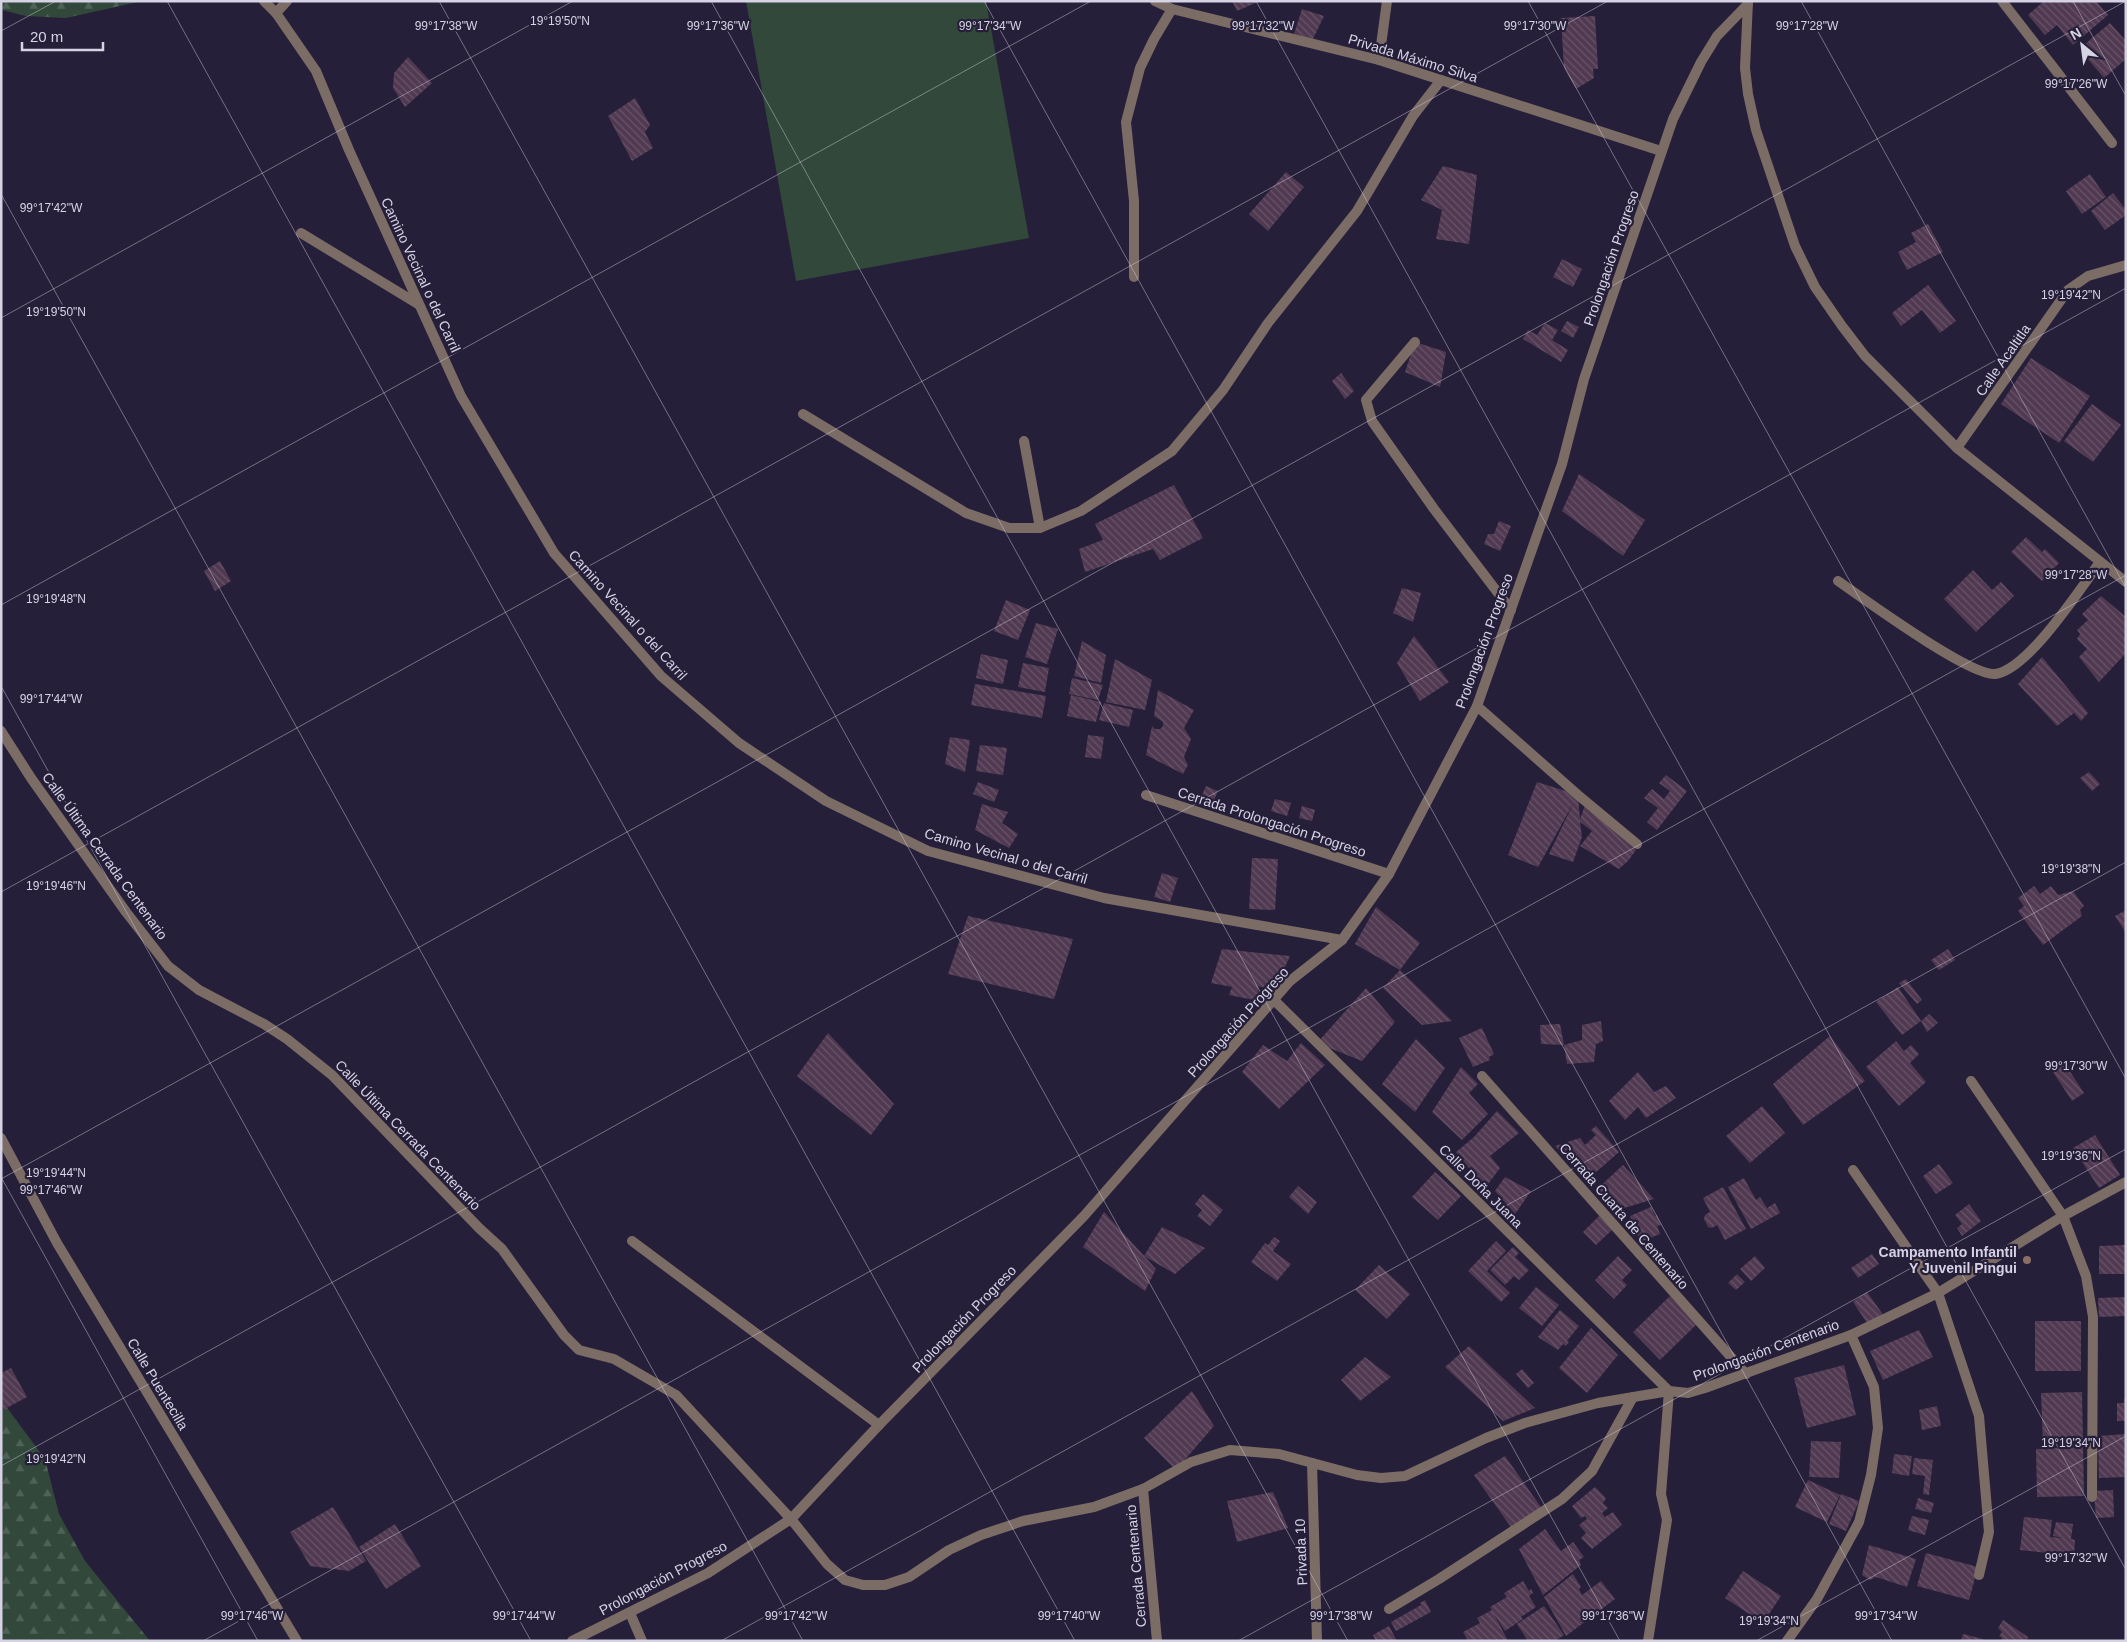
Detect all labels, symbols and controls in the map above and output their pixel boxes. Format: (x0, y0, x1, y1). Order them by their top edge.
text: 19°19'50"N (530, 14, 590, 28)
text: 99°17'38"W (415, 19, 478, 33)
text: 99°17'36"W (687, 19, 750, 33)
text: 99°17'34"W (959, 19, 1022, 33)
text: 99°17'32"W (1232, 19, 1295, 33)
text: 99°17'30"W (1504, 19, 1567, 33)
text: 99°17'28"W (1776, 19, 1839, 33)
scale bar (22, 20, 104, 52)
north arrow (2057, 20, 2107, 70)
text: N (2067, 24, 2084, 43)
text: 20 m (30, 28, 63, 45)
street label: Privada Máximo Silva (1346, 31, 1480, 85)
text: 99°17'26"W (2045, 77, 2108, 91)
street label: Prolongación Progreso (1580, 188, 1642, 328)
street label: Camino Vecinal o del Carril (378, 195, 464, 355)
text: 99°17'42"W (20, 201, 83, 215)
text: 19°19'42"N (2041, 288, 2101, 302)
text: 19°19'50"N (26, 305, 86, 319)
street label: Calle Acaltitla (1972, 321, 2034, 399)
street label: Camino Vecinal o del Carril (566, 547, 690, 683)
text: 99°17'28"W (2045, 568, 2108, 582)
street label: Prolongación Progreso (1452, 571, 1516, 711)
text: 19°19'48"N (26, 592, 86, 606)
text: 99°17'44"W (20, 692, 83, 706)
street label: Calle Última Cerrada Centenario (39, 769, 171, 943)
street label: Cerrada Prolongación Progreso (1176, 784, 1368, 860)
street label: Camino Vecinal o del Carril (923, 825, 1089, 887)
text: 19°19'38"N (2041, 862, 2101, 876)
text: 19°19'46"N (26, 879, 86, 893)
street label: Prolongación Progreso (1184, 964, 1292, 1080)
street label: Calle Última Cerrada Centenario (332, 1057, 484, 1213)
text: 99°17'30"W (2045, 1059, 2108, 1073)
street label: Cerrada Cuarta de Centenario (1556, 1140, 1692, 1292)
street label: Calle Doña Juana (1436, 1141, 1526, 1231)
text: 19°19'36"N (2041, 1149, 2101, 1163)
text: 19°19'44"N (26, 1166, 86, 1180)
text: 99°17'46"W (20, 1183, 83, 1197)
place label: Campamento Infantil Y Juvenil Pingui (1879, 1244, 2017, 1276)
marker: Campamento Infantil Y Juvenil Pingui (2021, 1254, 2033, 1266)
street label: Prolongación Progreso (909, 1262, 1019, 1376)
street label: Prolongación Centenario (1691, 1316, 1841, 1384)
street label: Calle Puentecilla (124, 1335, 192, 1433)
text: 19°19'34"N (2041, 1436, 2101, 1450)
text: 19°19'42"N (26, 1452, 86, 1466)
street label: Cerrada Centenario (1123, 1504, 1149, 1628)
street label: Privada 10 (1292, 1518, 1310, 1586)
street label: Prolongación Progreso (596, 1537, 730, 1618)
text: 99°17'32"W (2045, 1551, 2108, 1565)
text: 99°17'46"W (221, 1609, 284, 1623)
text: 99°17'44"W (493, 1609, 556, 1623)
text: 99°17'42"W (765, 1609, 828, 1623)
text: 99°17'40"W (1038, 1609, 1101, 1623)
text: 99°17'38"W (1310, 1609, 1373, 1623)
text: 99°17'36"W (1582, 1609, 1645, 1623)
text: 99°17'34"W (1855, 1609, 1918, 1623)
text: 19°19'34"N (1739, 1614, 1799, 1628)

